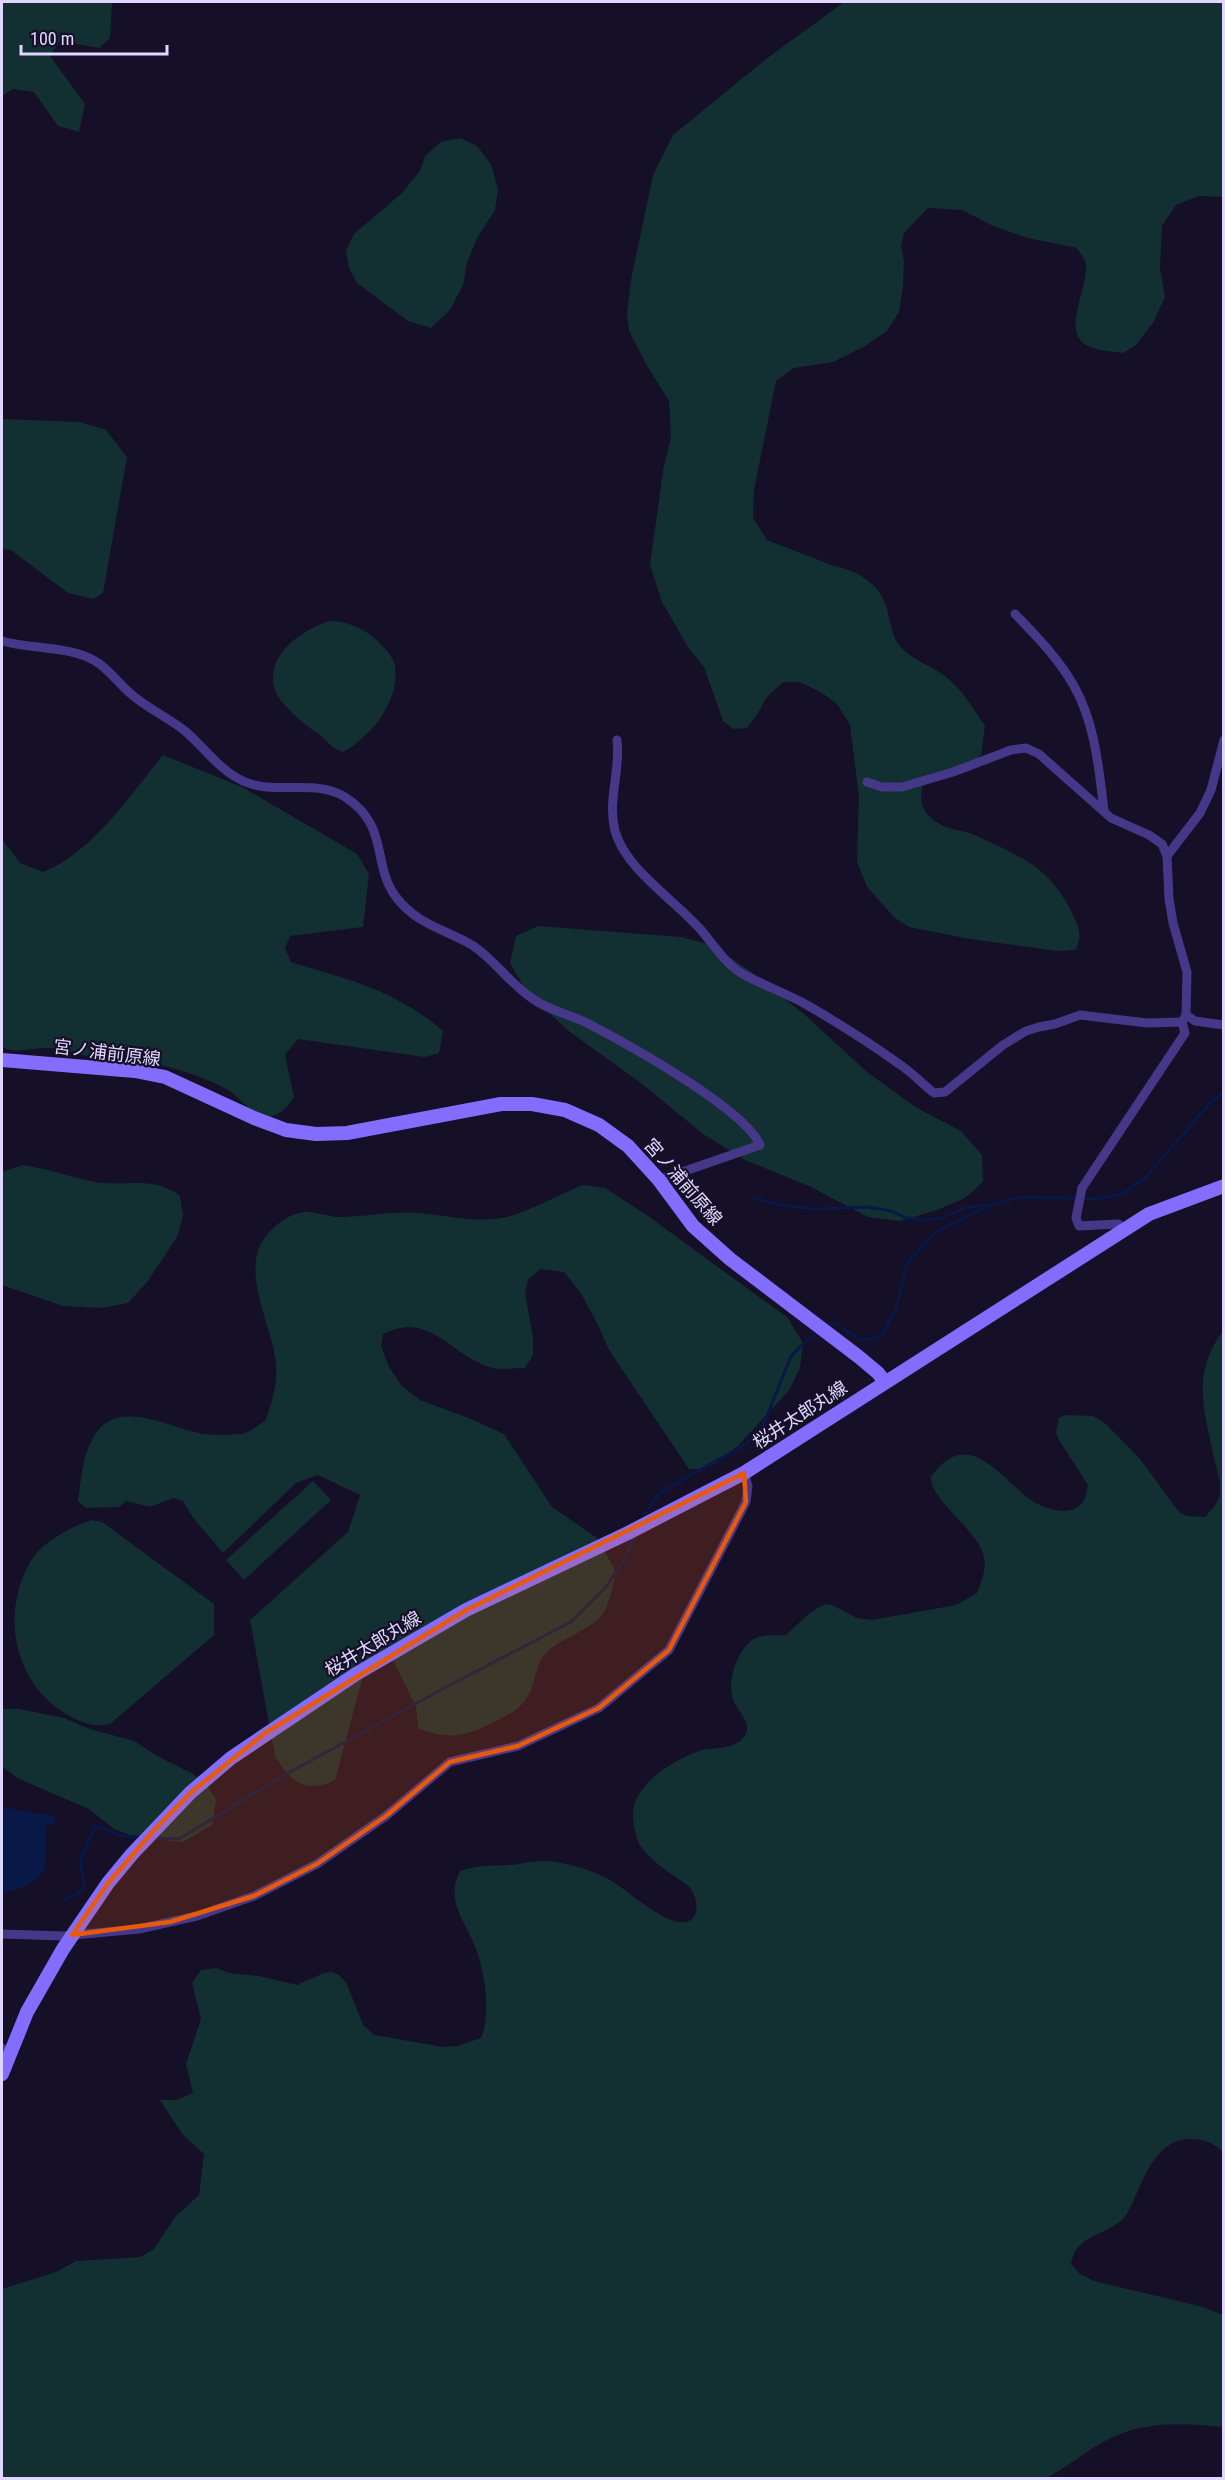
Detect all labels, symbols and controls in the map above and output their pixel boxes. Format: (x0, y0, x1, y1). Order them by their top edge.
scale bar (21, 18, 166, 56)
text: 100 m (30, 28, 74, 49)
street label: 宮ノ浦前原線 (52, 1036, 162, 1070)
street label: 宮ノ浦前原線 (640, 1134, 727, 1229)
street label: 桜井太郎丸線 (749, 1376, 851, 1453)
street label: 桜井太郎丸線 (321, 1607, 424, 1680)

